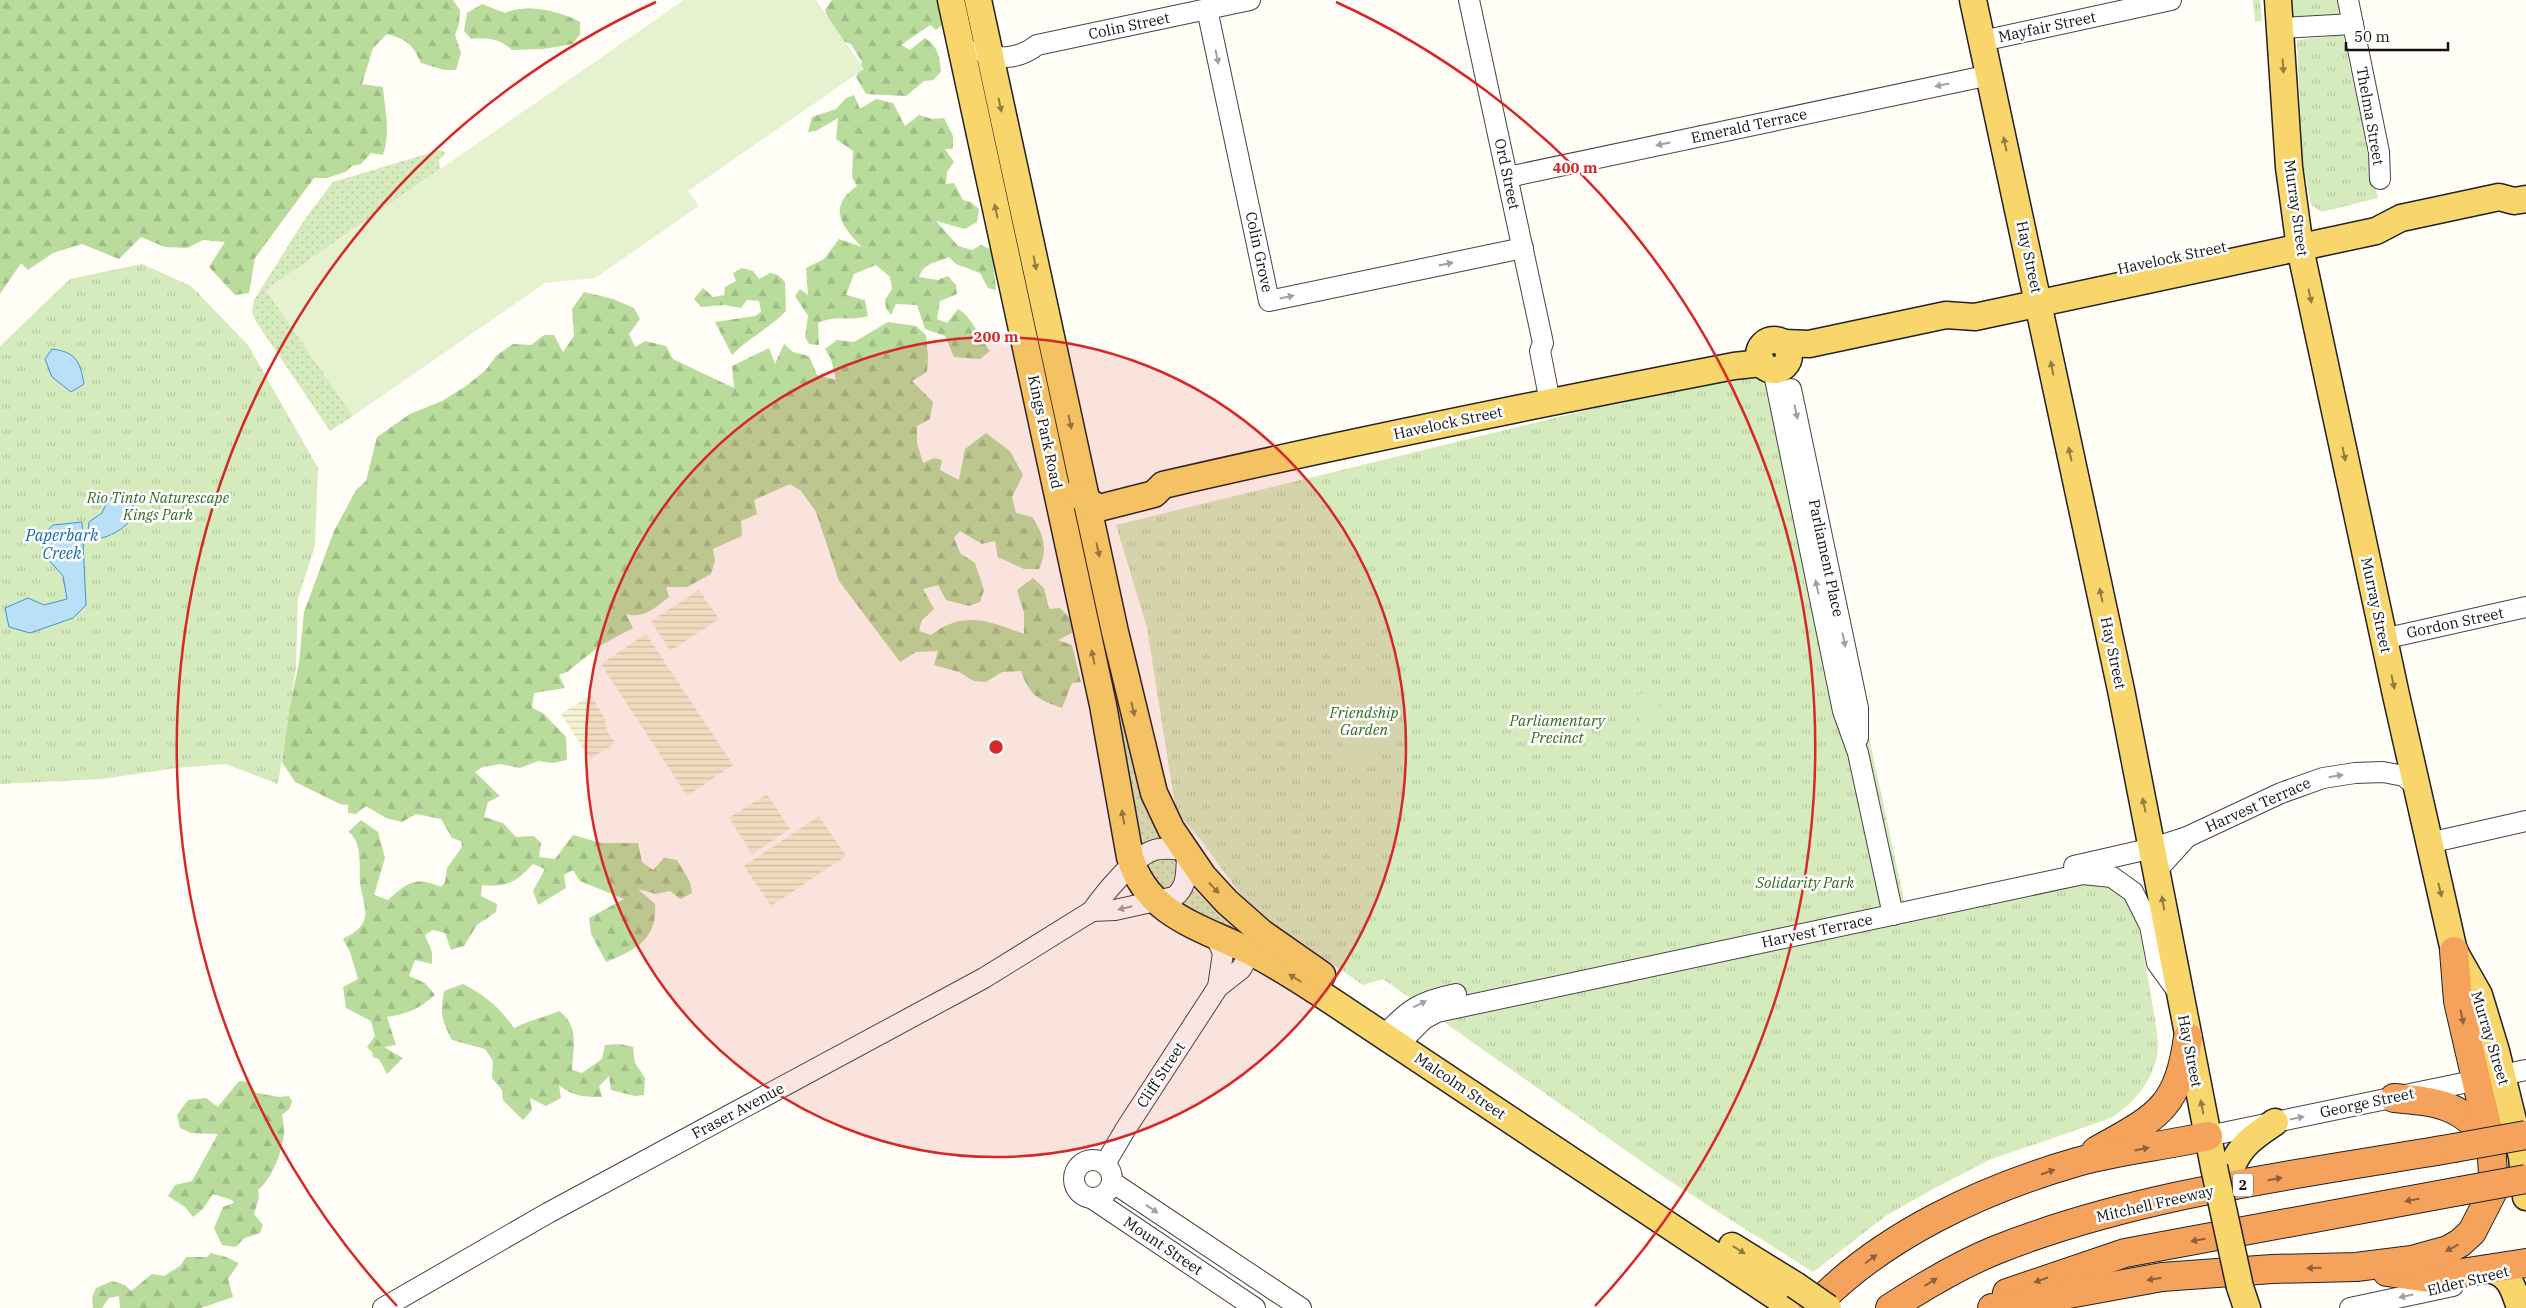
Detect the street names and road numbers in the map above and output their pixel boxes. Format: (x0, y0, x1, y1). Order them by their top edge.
street label: Mayfair Street (1996, 7, 2098, 46)
street label: Colin Street (1087, 8, 1171, 43)
street label: Thelma Street (2352, 65, 2389, 167)
street label: Emerald Terrace (1689, 104, 1809, 147)
street label: Ord Street (1491, 137, 1524, 211)
street label: Murray Street (2280, 158, 2313, 257)
street label: Colin Grove (1242, 210, 1277, 294)
street label: Hay Street (2013, 219, 2046, 295)
street label: Havelock Street (2116, 237, 2228, 278)
street label: Kings Park Road (1024, 373, 1067, 491)
street label: Havelock Street (1392, 402, 1504, 443)
street label: Parliament Place (1805, 497, 1848, 618)
street label: Murray Street (2357, 555, 2396, 654)
street label: Gordon Street (2405, 603, 2505, 642)
street label: Hay Street (2097, 615, 2130, 691)
street label: Harvest Terrace (2202, 773, 2313, 836)
street label: Harvest Terrace (1760, 909, 1874, 952)
street label: Murray Street (2467, 989, 2514, 1087)
street label: Hay Street (2174, 1013, 2207, 1089)
street label: Cliff Street (1132, 1038, 1189, 1111)
street label: Malcolm Street (1411, 1048, 1510, 1123)
street label: Fraser Avenue (688, 1078, 787, 1143)
street label: George Street (2318, 1083, 2416, 1122)
road number: 2 (2233, 1174, 2253, 1196)
street label: Mitchell Freeway (2094, 1181, 2216, 1226)
street label: Mount Street (1120, 1212, 1206, 1279)
street label: Elder Street (2425, 1261, 2511, 1300)

